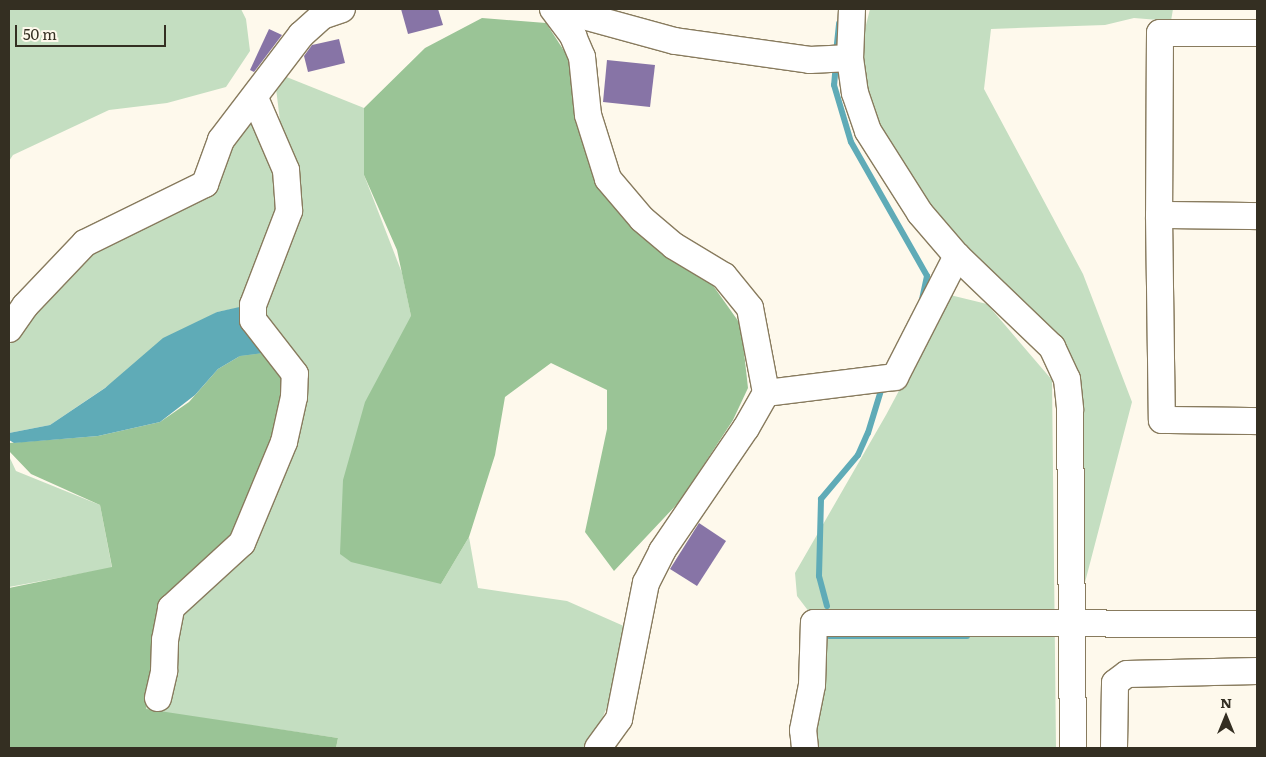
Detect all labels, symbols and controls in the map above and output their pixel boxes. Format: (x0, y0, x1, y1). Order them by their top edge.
scale bar (18, 15, 169, 47)
text: 50 m (23, 22, 57, 45)
north arrow (1201, 692, 1251, 742)
text: N (1220, 692, 1232, 712)

